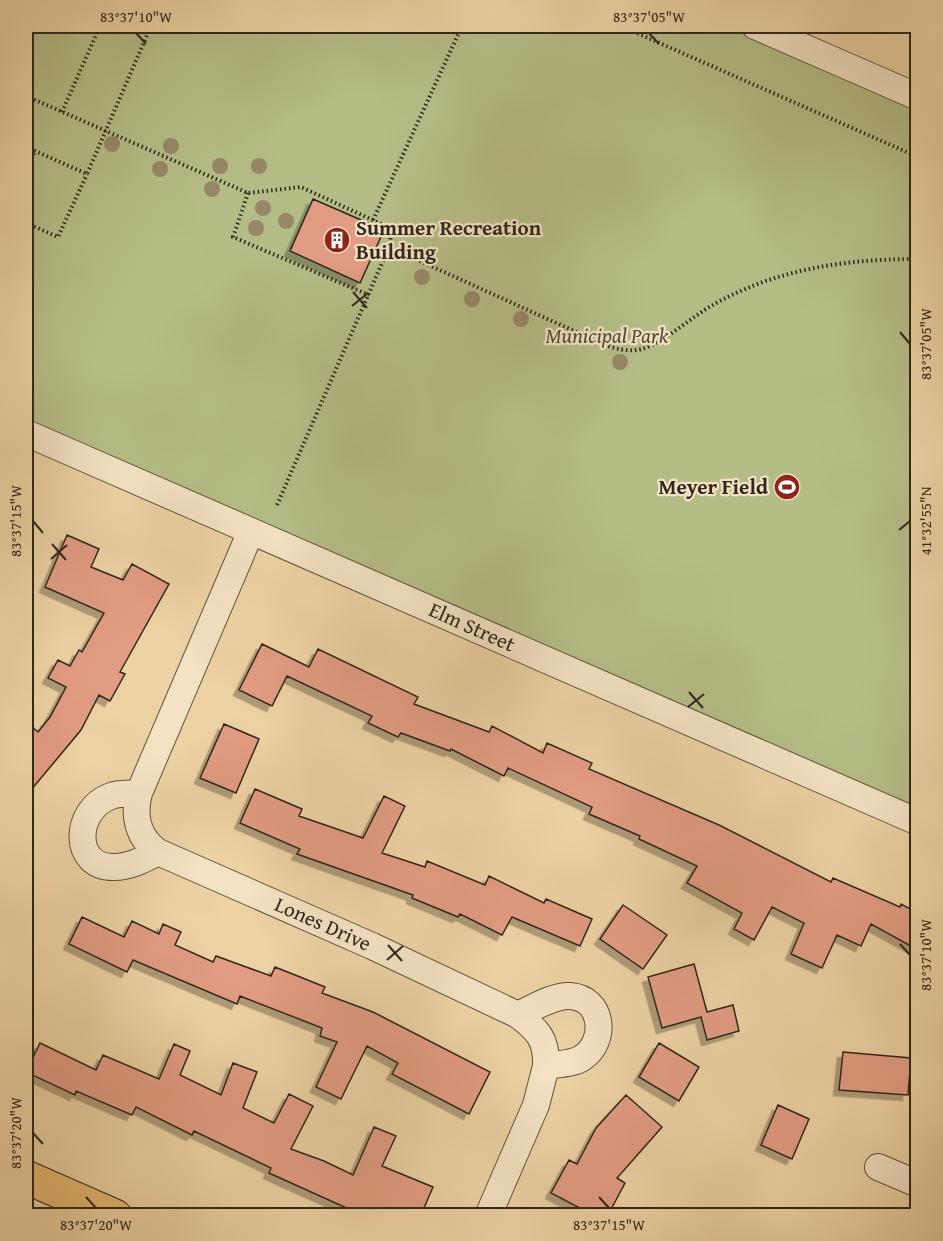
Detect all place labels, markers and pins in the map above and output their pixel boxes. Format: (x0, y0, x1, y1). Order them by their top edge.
place label: Summer Recreation Building (356, 212, 542, 267)
building icon: Summer Recreation Building (322, 225, 352, 255)
place label: Meyer Field (658, 471, 768, 502)
sports icon: Meyer Field (772, 472, 802, 502)

